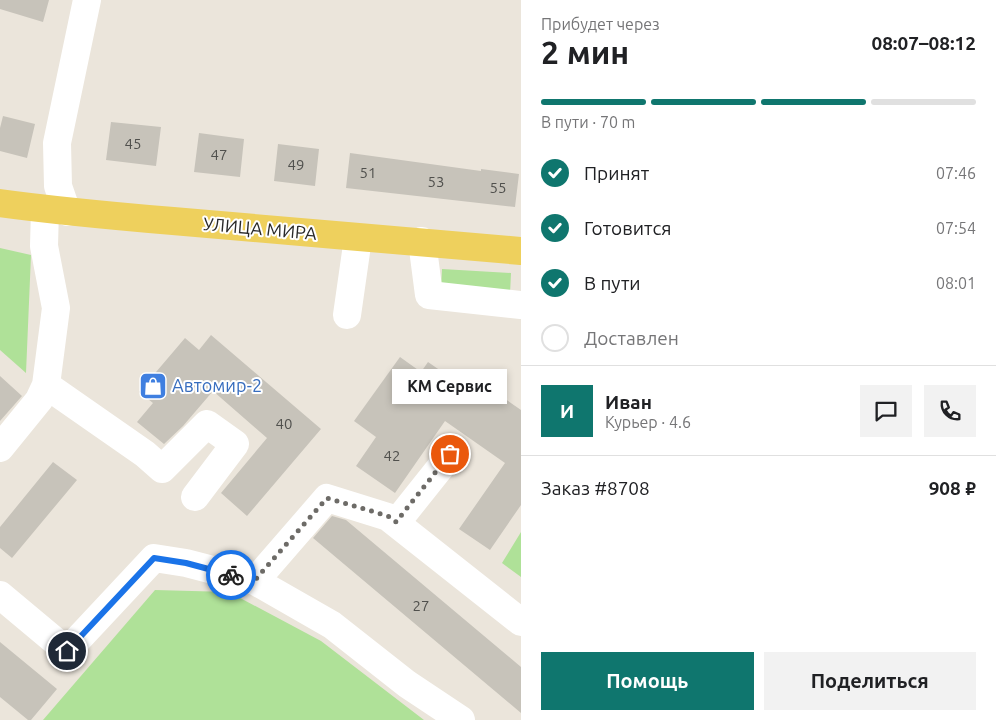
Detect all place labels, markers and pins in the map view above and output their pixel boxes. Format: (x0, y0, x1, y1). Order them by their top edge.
callout: КМ Сервис (392, 369, 508, 404)
shop icon: Автомир-2 (138, 371, 168, 401)
place label: Автомир-2 (172, 375, 262, 395)
pin (429, 433, 471, 475)
pin (46, 630, 88, 672)

